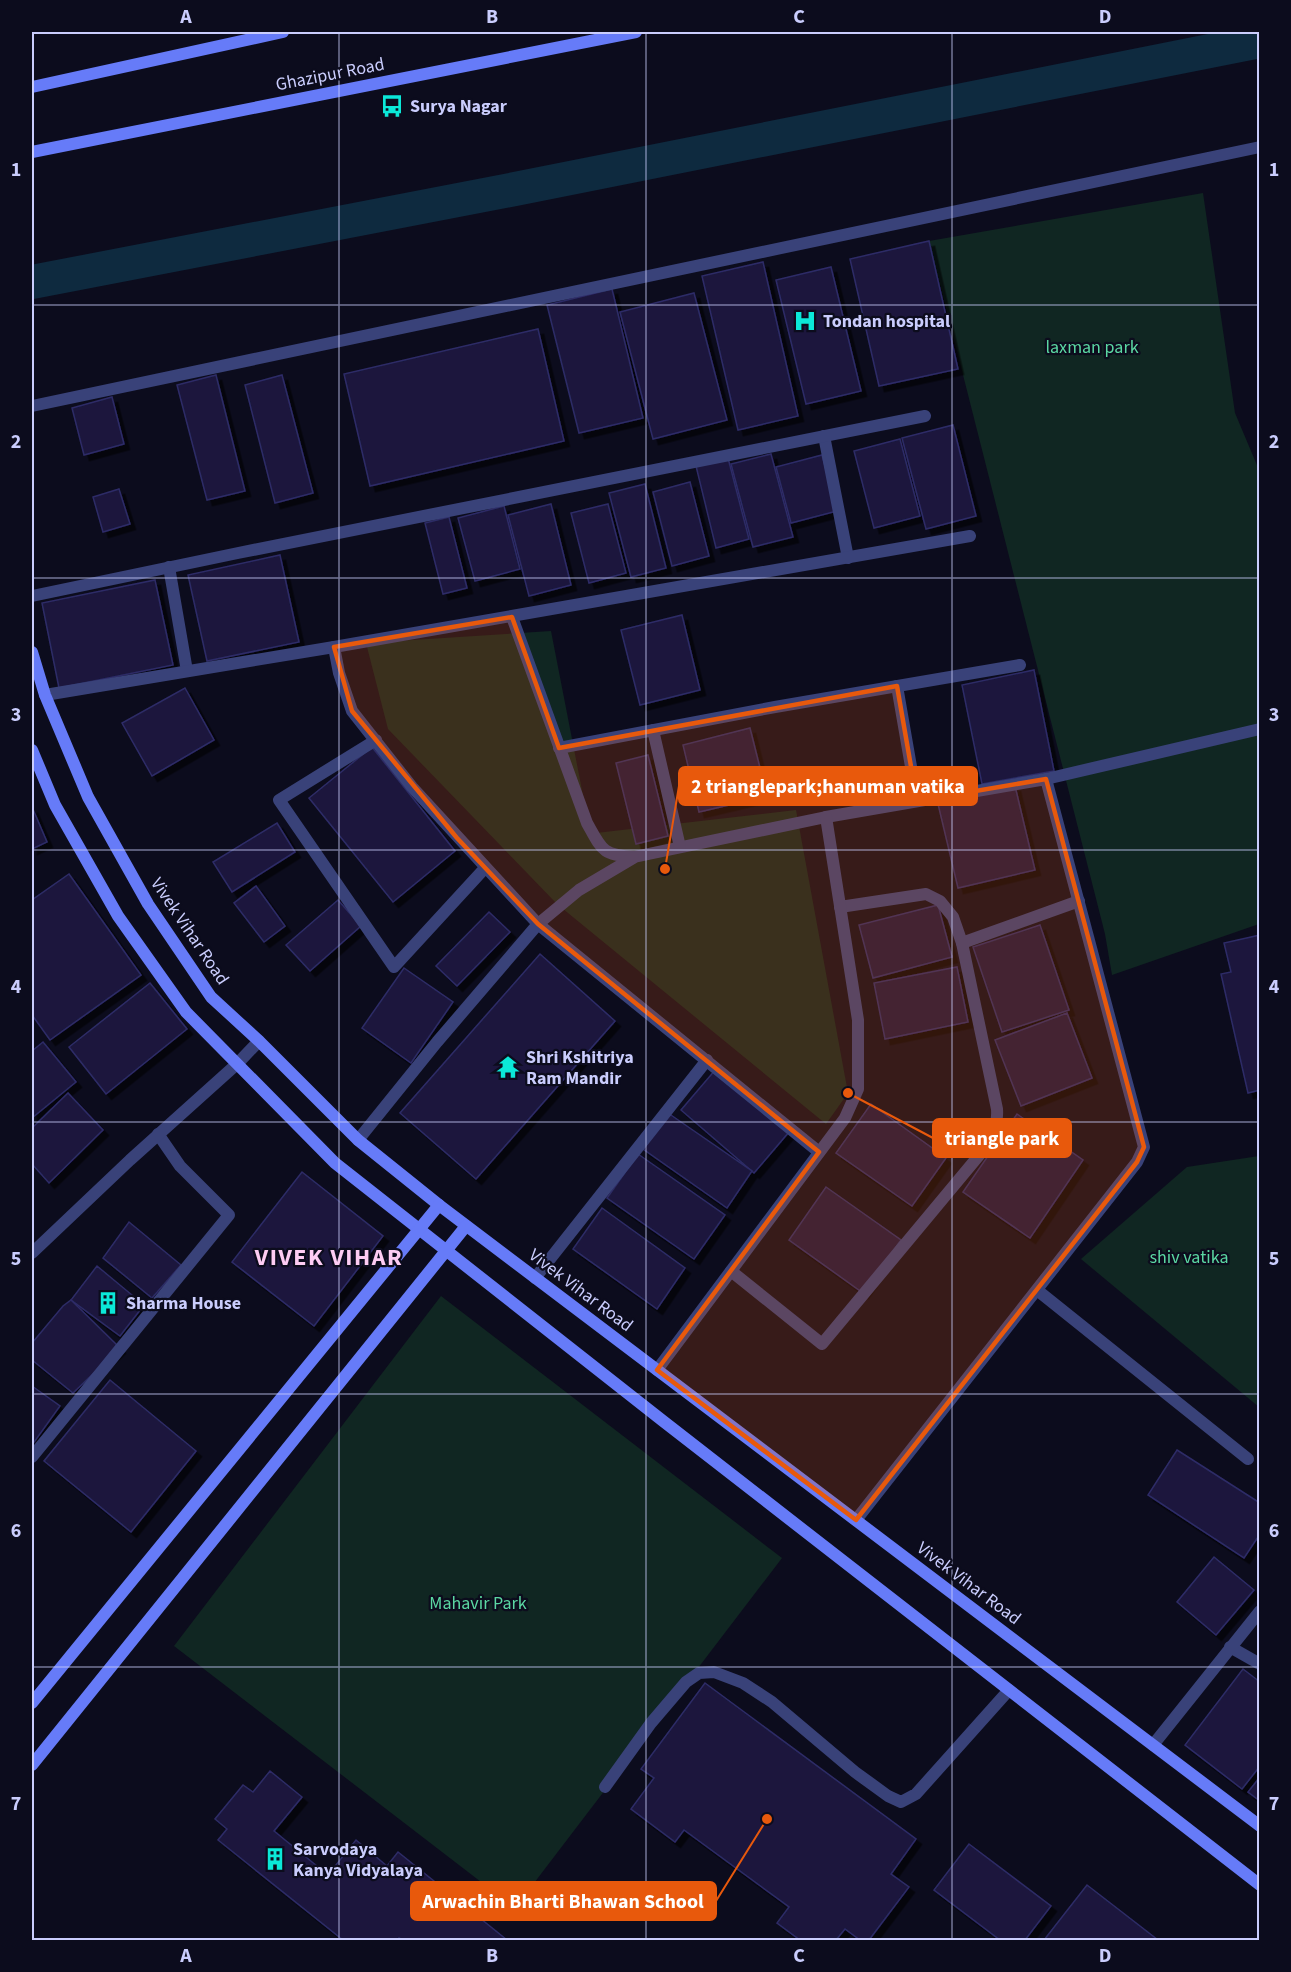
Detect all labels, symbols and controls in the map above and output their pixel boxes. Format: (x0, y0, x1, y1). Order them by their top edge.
text: A (179, 3, 192, 31)
text: B (486, 3, 498, 31)
text: C (793, 3, 805, 31)
text: D (1099, 3, 1111, 31)
street label: Ghazipur Road (274, 52, 387, 97)
bus stop icon: Surya Nagar (379, 93, 405, 119)
place label: Surya Nagar (410, 94, 508, 119)
text: 1 (11, 156, 21, 184)
text: 1 (1269, 156, 1279, 184)
hospital icon: Tondan hospital (792, 308, 818, 334)
place label: Tondan hospital (823, 309, 950, 334)
park label: laxman park (1045, 335, 1139, 360)
text: 2 (11, 428, 21, 456)
text: 2 (1269, 428, 1279, 456)
text: 3 (11, 701, 21, 729)
text: 3 (1269, 701, 1279, 729)
callout: 2 trianglepark;hanuman vatika (679, 767, 977, 805)
text: 2 trianglepark;hanuman vatika (691, 773, 965, 801)
street label: Vivek Vihar Road (144, 873, 235, 990)
text: 4 (11, 973, 22, 1001)
text: 4 (1269, 973, 1280, 1001)
place label: Shri Kshitriya Ram Mandir (526, 1045, 634, 1091)
temple icon: Shri Kshitriya Ram Mandir (495, 1054, 521, 1080)
callout: triangle park (933, 1119, 1071, 1157)
text: triangle park (945, 1125, 1059, 1153)
district label: VIVEK VIHAR (254, 1240, 403, 1275)
street label: Vivek Vihar Road (523, 1243, 638, 1338)
text: 5 (11, 1245, 21, 1273)
park label: shiv vatika (1150, 1245, 1228, 1270)
text: 5 (1269, 1245, 1279, 1273)
building icon: Sharma House (95, 1290, 121, 1316)
place label: Sharma House (126, 1291, 241, 1316)
text: 6 (11, 1517, 21, 1545)
text: 6 (1269, 1517, 1279, 1545)
street label: Vivek Vihar Road (911, 1536, 1026, 1631)
park label: Mahavir Park (429, 1591, 527, 1616)
text: 7 (11, 1790, 21, 1818)
text: 7 (1269, 1790, 1279, 1818)
place label: Sarvodaya Kanya Vidyalaya (293, 1837, 423, 1883)
building icon: Sarvodaya Kanya Vidyalaya (262, 1846, 288, 1872)
callout: Arwachin Bharti Bhawan School (411, 1882, 716, 1920)
text: Arwachin Bharti Bhawan School (421, 1888, 704, 1916)
text: A (179, 1942, 192, 1970)
text: B (486, 1942, 498, 1970)
text: C (793, 1942, 805, 1970)
text: D (1099, 1942, 1111, 1970)

